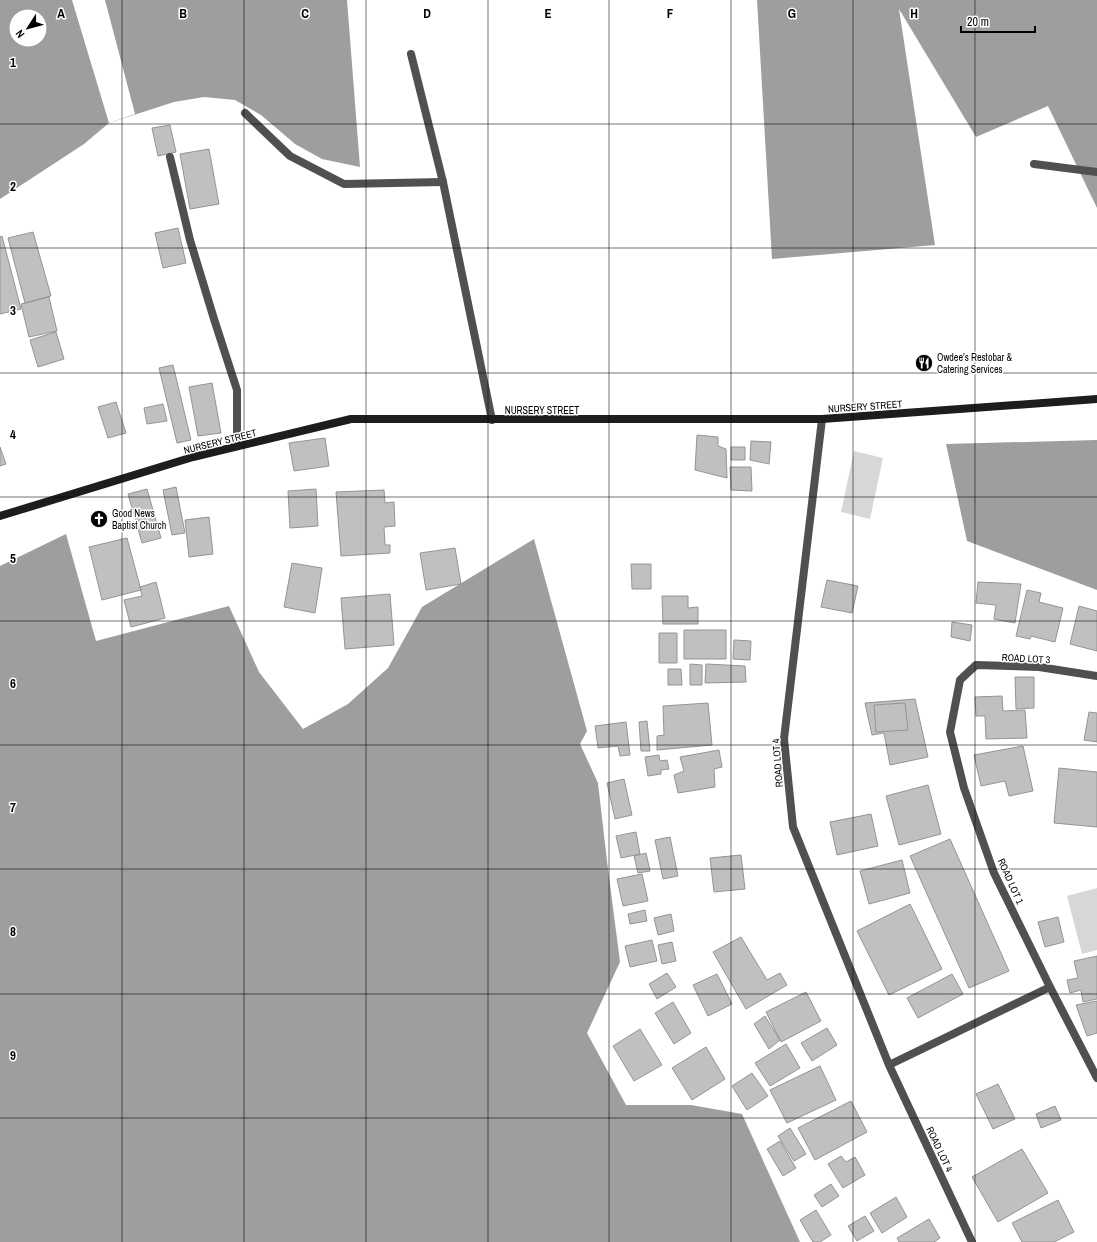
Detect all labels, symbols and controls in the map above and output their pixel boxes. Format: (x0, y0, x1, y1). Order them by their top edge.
text: A (57, 5, 65, 22)
text: B (179, 5, 187, 22)
text: C (301, 5, 309, 22)
text: D (423, 5, 431, 22)
text: E (544, 5, 552, 22)
text: F (667, 5, 674, 22)
text: G (788, 5, 796, 22)
text: H (910, 5, 918, 22)
north arrow (8, 8, 48, 48)
scale bar (961, 8, 1035, 34)
text: 20 m (967, 14, 989, 30)
text: N (12, 27, 27, 41)
text: 1 (10, 54, 16, 71)
text: 2 (10, 178, 16, 195)
text: 3 (10, 302, 16, 319)
place label: Owdee’s Restobar & Catering Services (937, 351, 1013, 376)
restaurant icon: Owdee’s Restobar & Catering Services (914, 353, 934, 373)
street label: NURSERY STREET (827, 397, 903, 416)
street label: NURSERY STREET (505, 404, 579, 417)
text: 4 (10, 426, 16, 443)
street label: NURSERY STREET (182, 426, 258, 457)
place label: Good News Baptist Church (112, 507, 166, 532)
church icon: Good News Baptist Church (89, 509, 109, 529)
text: 5 (10, 550, 16, 567)
street label: ROAD LOT 3 (1001, 651, 1051, 666)
text: 6 (10, 675, 16, 692)
street label: ROAD LOT 4 (769, 738, 786, 788)
text: 7 (10, 799, 16, 816)
street label: ROAD LOT 1 (995, 856, 1027, 906)
text: 8 (10, 923, 16, 940)
text: 9 (10, 1047, 16, 1064)
street label: ROAD LOT 4 (923, 1124, 956, 1174)

